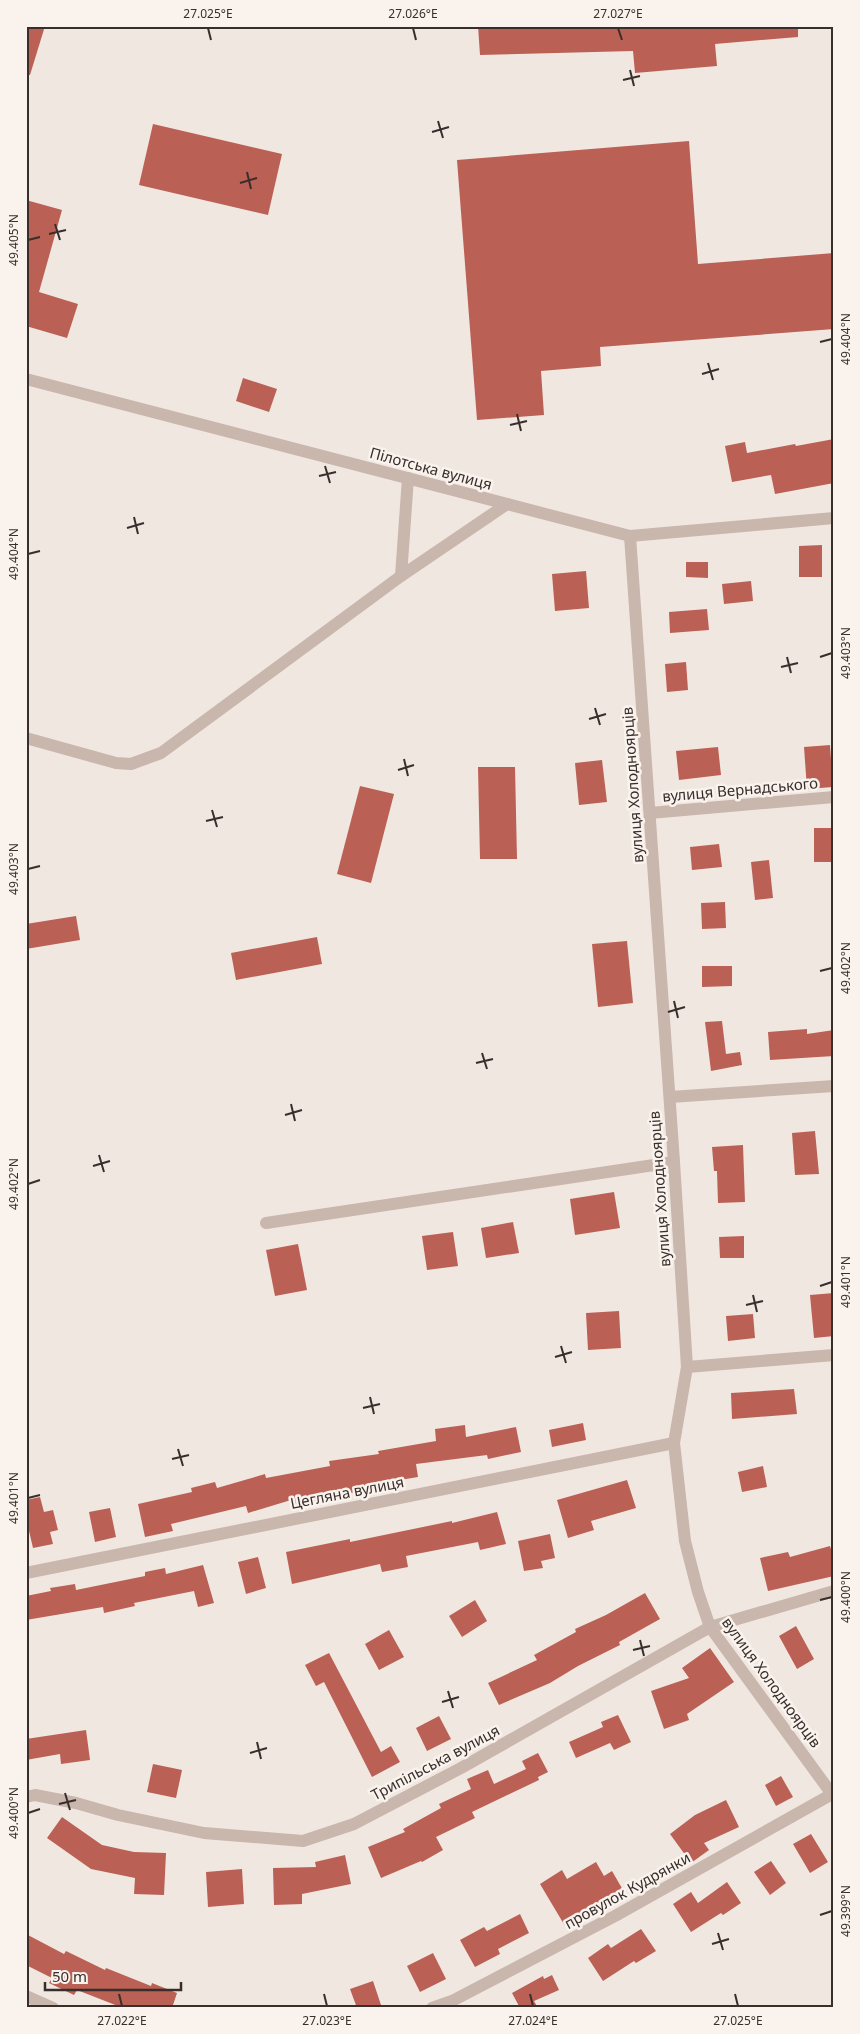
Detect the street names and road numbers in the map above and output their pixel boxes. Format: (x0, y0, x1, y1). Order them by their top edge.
street label: Пілотська вулиця (368, 442, 494, 494)
street label: вулиця Холодноярців (617, 706, 647, 864)
street label: вулиця Вернадського (661, 772, 819, 806)
street label: вулиця Холодноярців (644, 1110, 674, 1268)
street label: Цегляна вулиця (288, 1471, 406, 1513)
street label: вулиця Холодноярців (718, 1613, 826, 1751)
street label: Трипільська вулиця (367, 1720, 503, 1804)
street label: провулок Кудрянки (560, 1847, 694, 1933)

